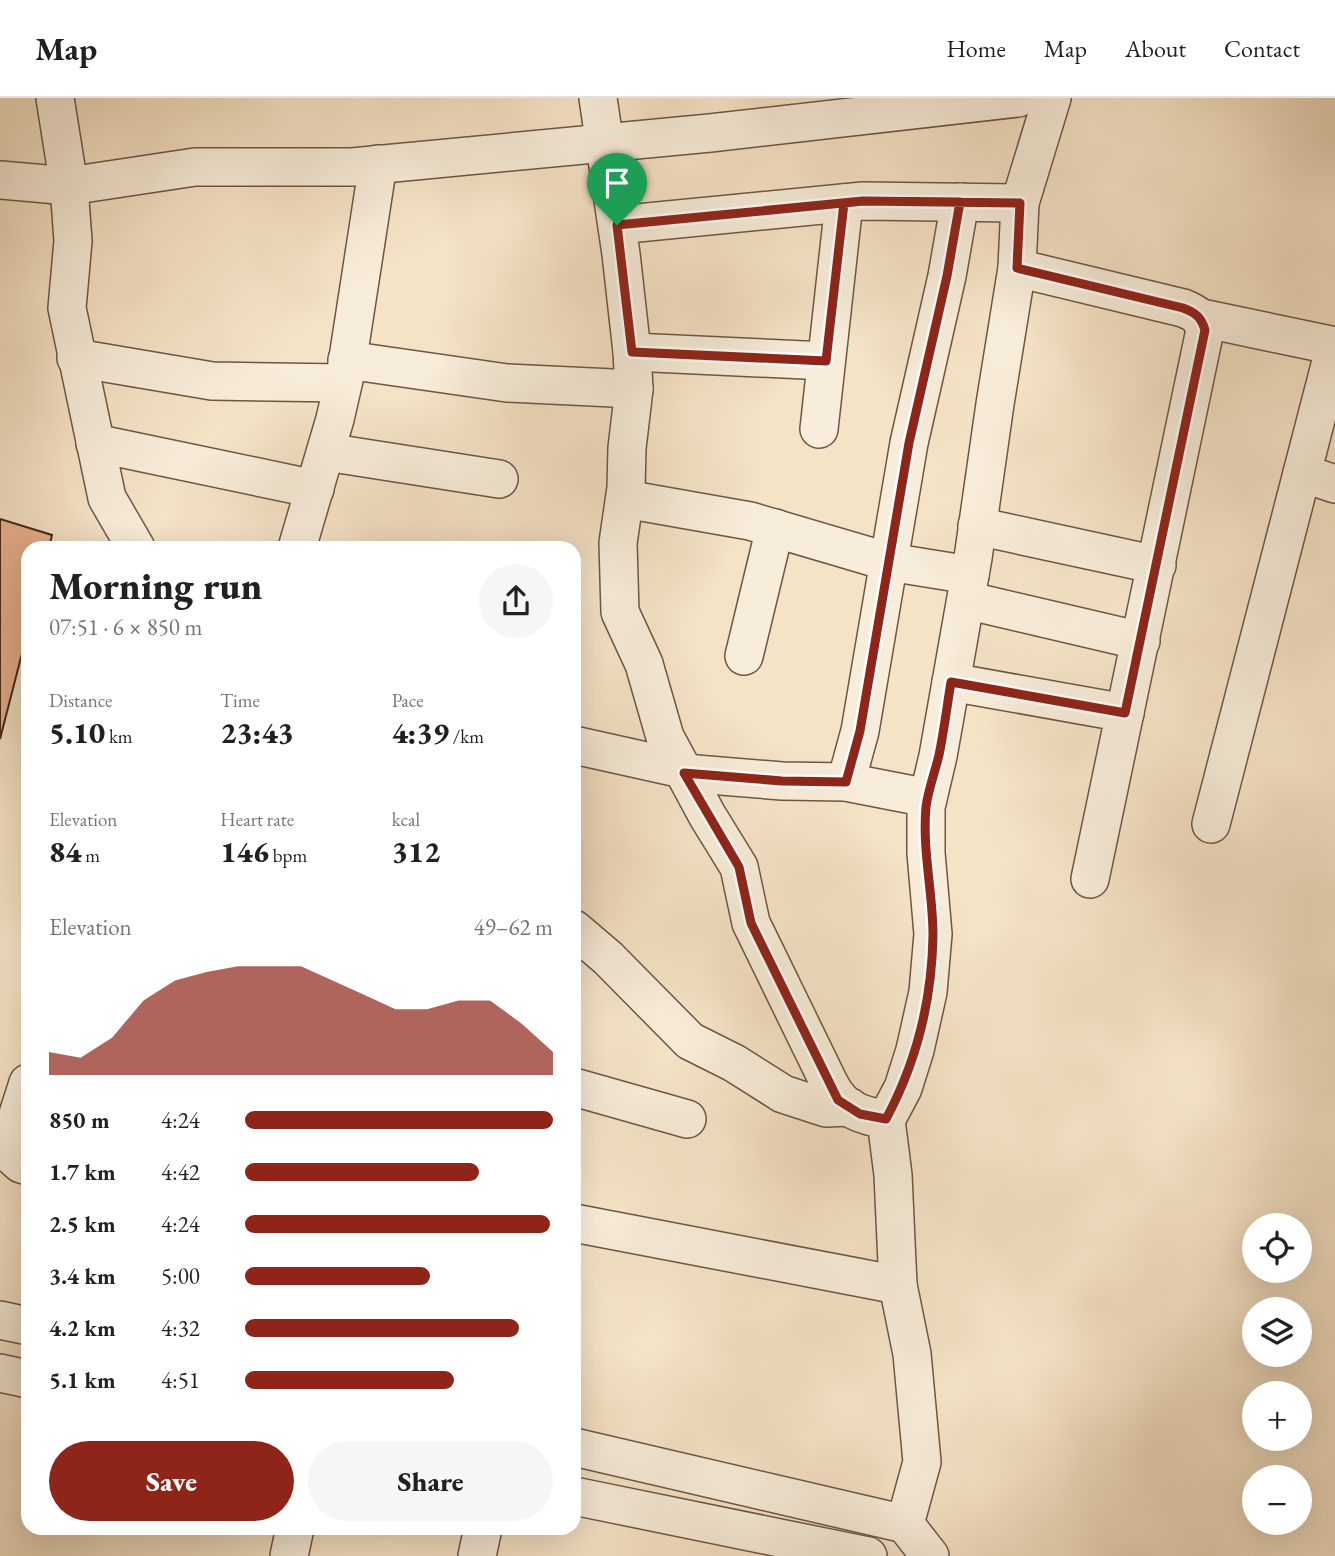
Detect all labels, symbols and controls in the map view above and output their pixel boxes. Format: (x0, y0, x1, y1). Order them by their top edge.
text: Map (35, 27, 97, 70)
text: Home (946, 33, 1006, 64)
text: Map (1044, 33, 1087, 64)
text: About (1125, 33, 1186, 64)
text: Contact (1224, 33, 1300, 64)
pin (587, 153, 647, 225)
icon: arrive (598, 164, 636, 202)
text: Morning run (49, 561, 262, 610)
button: share (479, 564, 553, 638)
text: 07:51 · 6 × 850 m (49, 612, 202, 642)
text: Distance (49, 688, 112, 713)
text: Time (220, 688, 260, 713)
text: Pace (392, 688, 424, 713)
text: 5.10 (49, 713, 105, 752)
text: 23:43 (220, 713, 294, 752)
text: 4:39 (392, 713, 449, 752)
text: km (105, 724, 133, 749)
text: /km (449, 724, 484, 749)
text: Elevation (49, 807, 117, 832)
text: Heart rate (220, 807, 294, 832)
text: kcal (392, 807, 420, 832)
text: 84 (49, 832, 81, 871)
text: 146 (220, 832, 269, 871)
text: 312 (392, 832, 440, 871)
text: m (81, 843, 100, 868)
text: bpm (269, 843, 307, 868)
text: Elevation (49, 912, 132, 942)
text: 49–62 m (474, 912, 553, 942)
text: 850 m (49, 1105, 110, 1135)
text: 4:24 (161, 1105, 200, 1135)
text: 1.7 km (49, 1157, 116, 1187)
text: 4:42 (161, 1157, 200, 1187)
text: 2.5 km (49, 1209, 116, 1239)
text: 4:24 (161, 1209, 200, 1239)
map controls (1242, 1213, 1312, 1535)
button: locate (1242, 1213, 1312, 1283)
text: 3.4 km (49, 1261, 116, 1291)
text: 5:00 (161, 1261, 200, 1291)
button: layers (1242, 1297, 1312, 1367)
text: 4.2 km (49, 1313, 116, 1343)
text: 4:32 (161, 1313, 200, 1343)
text: 5.1 km (49, 1365, 116, 1395)
text: 4:51 (161, 1365, 200, 1395)
button: + (1242, 1381, 1312, 1451)
button: Save (49, 1441, 294, 1521)
button: Share (308, 1441, 553, 1521)
button: − (1242, 1465, 1312, 1535)

